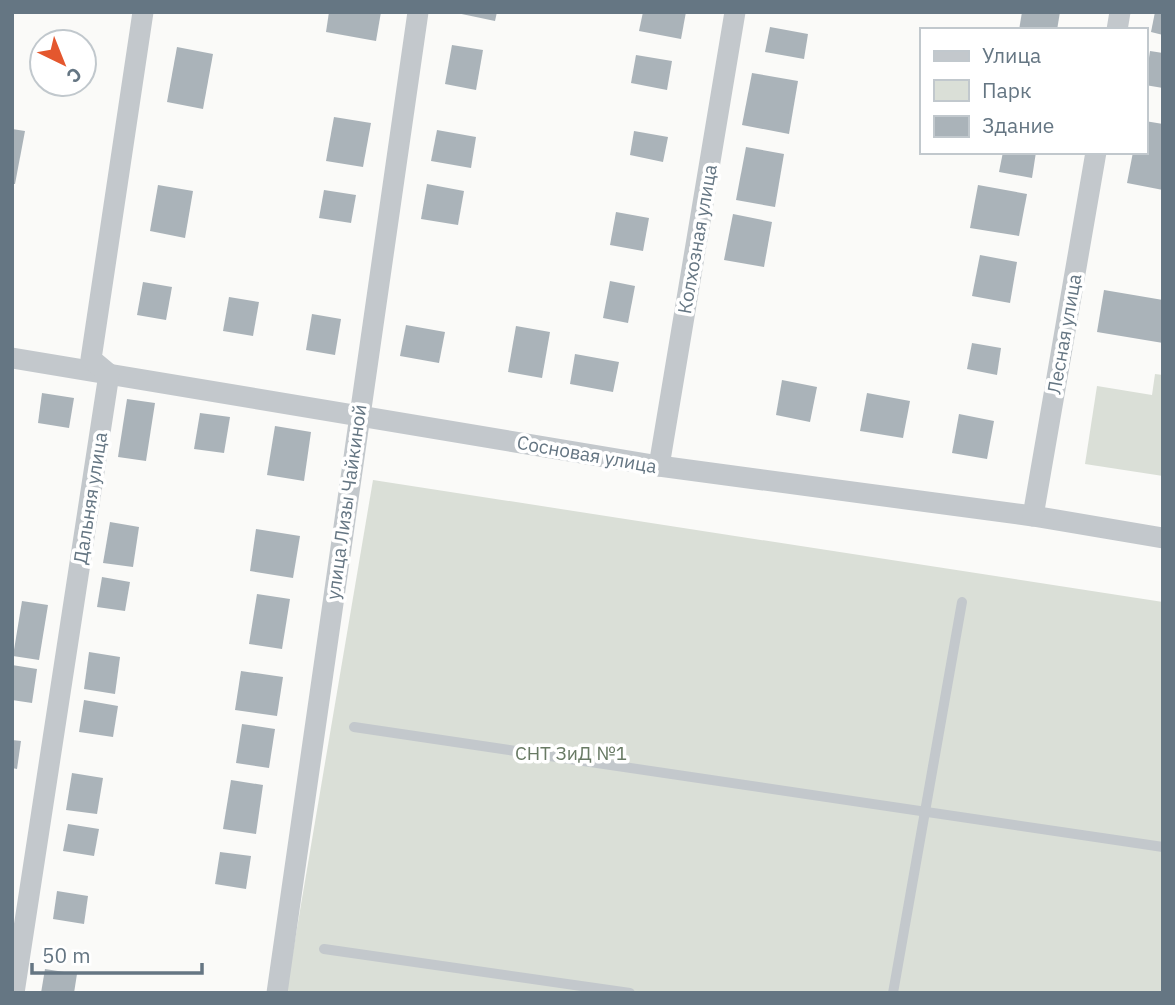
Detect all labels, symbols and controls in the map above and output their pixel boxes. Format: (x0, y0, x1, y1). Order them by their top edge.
north arrow (28, 28, 98, 98)
legend (920, 28, 1147, 154)
text: Улица (982, 41, 1041, 69)
text: С (62, 62, 87, 88)
text: Парк (982, 76, 1032, 104)
text: Здание (982, 111, 1054, 139)
street label: Колхозная улица (672, 162, 722, 316)
street label: Лесная улица (1042, 272, 1086, 396)
street label: улица Лизы Чайкиной (320, 403, 372, 601)
street label: Дальняя улица (68, 430, 112, 566)
street label: Сосновая улица (515, 430, 659, 478)
park label: СНТ ЗиД №1 (515, 741, 627, 765)
scale bar (32, 932, 201, 976)
text: 50 m (42, 941, 91, 969)

